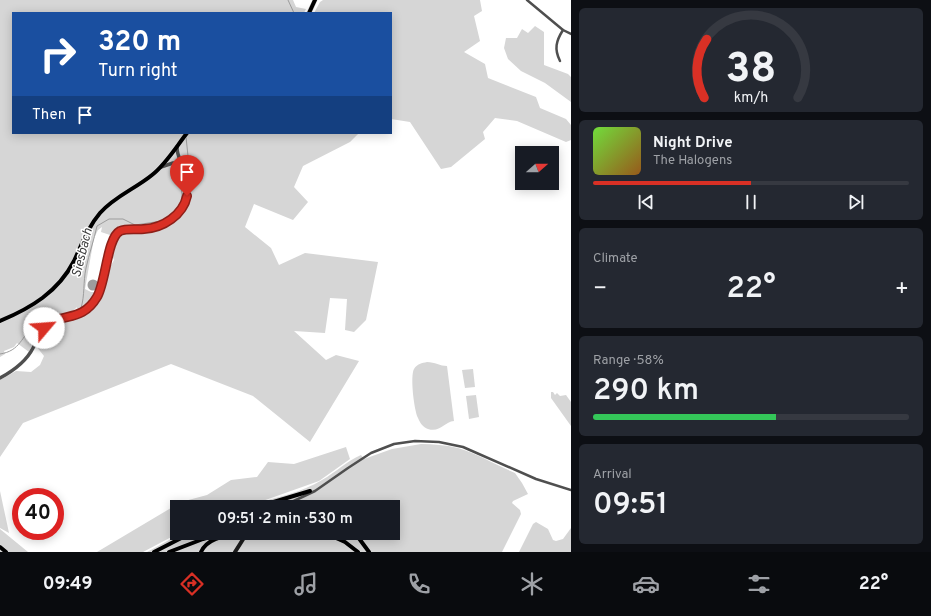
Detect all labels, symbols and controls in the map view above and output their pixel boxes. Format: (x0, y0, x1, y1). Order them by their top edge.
text: 320 m (98, 25, 181, 61)
icon: right (32, 28, 84, 80)
text: 38 (725, 44, 777, 97)
text: Turn right (98, 60, 178, 83)
text: km/h (734, 89, 768, 107)
icon: arrive (74, 104, 96, 126)
text: Then (32, 106, 66, 125)
text: Night Drive (653, 134, 733, 153)
north arrow (515, 146, 559, 190)
map controls (515, 146, 559, 190)
text: The Halogens (653, 153, 732, 169)
pin (170, 155, 204, 196)
icon: arrive (176, 161, 198, 183)
icon: previous (635, 191, 657, 213)
icon: pause (740, 191, 762, 213)
icon: next (845, 191, 867, 213)
water label: Siesbach (69, 227, 97, 279)
text: Climate (593, 251, 638, 267)
text: 22° (726, 271, 776, 308)
text: − (593, 276, 607, 303)
text: + (895, 276, 909, 303)
position arrow (23, 307, 65, 349)
text: Range · 58% (593, 353, 664, 369)
text: 290 km (593, 373, 699, 410)
text: Arrival (593, 467, 632, 483)
text: 09:51 (593, 487, 668, 524)
speed limit sign: 40 (12, 488, 64, 540)
text: 09:51 · 2 min · 530 m (217, 510, 353, 529)
icon: directions (178, 570, 206, 598)
icon: music (292, 570, 320, 598)
icon: phone (405, 570, 433, 598)
icon: climate (518, 570, 546, 598)
icon: car (632, 570, 660, 598)
icon: filters (745, 570, 773, 598)
text: 09:49 (43, 573, 93, 596)
text: 22° (859, 573, 888, 596)

